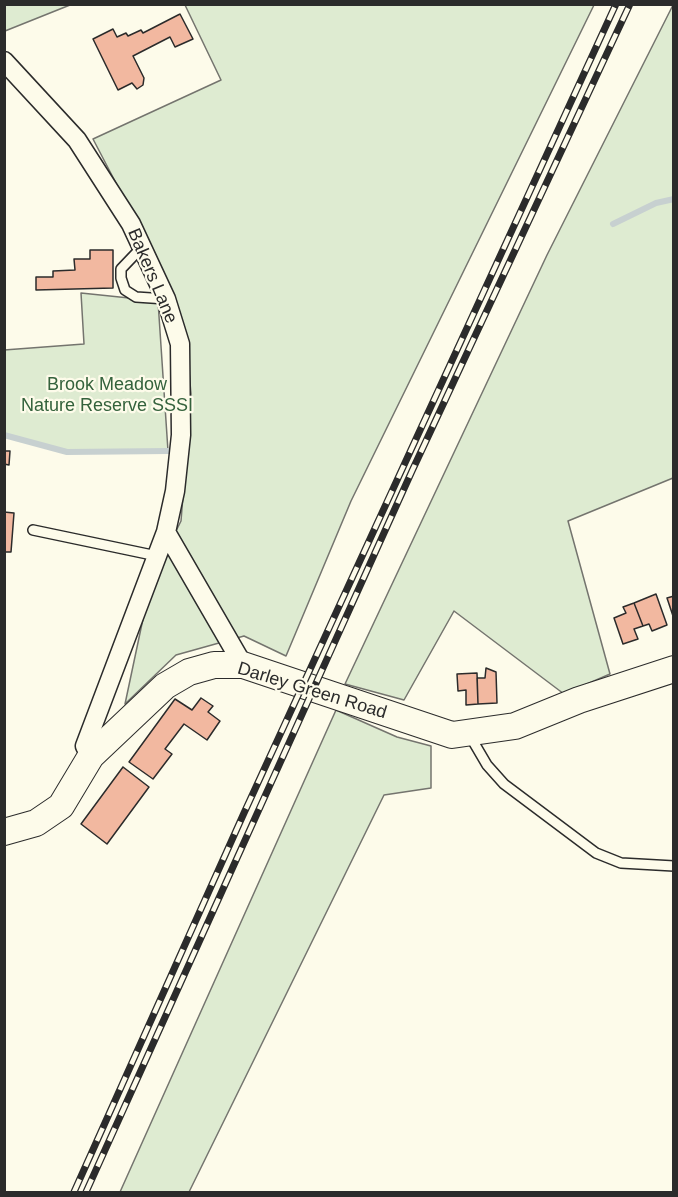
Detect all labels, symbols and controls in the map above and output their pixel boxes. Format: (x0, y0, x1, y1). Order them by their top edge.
street label: Bakers Lane (122, 225, 182, 327)
park label: Brook Meadow Nature Reserve SSSI (21, 374, 193, 416)
street label: Darley Green Road (235, 658, 389, 724)

